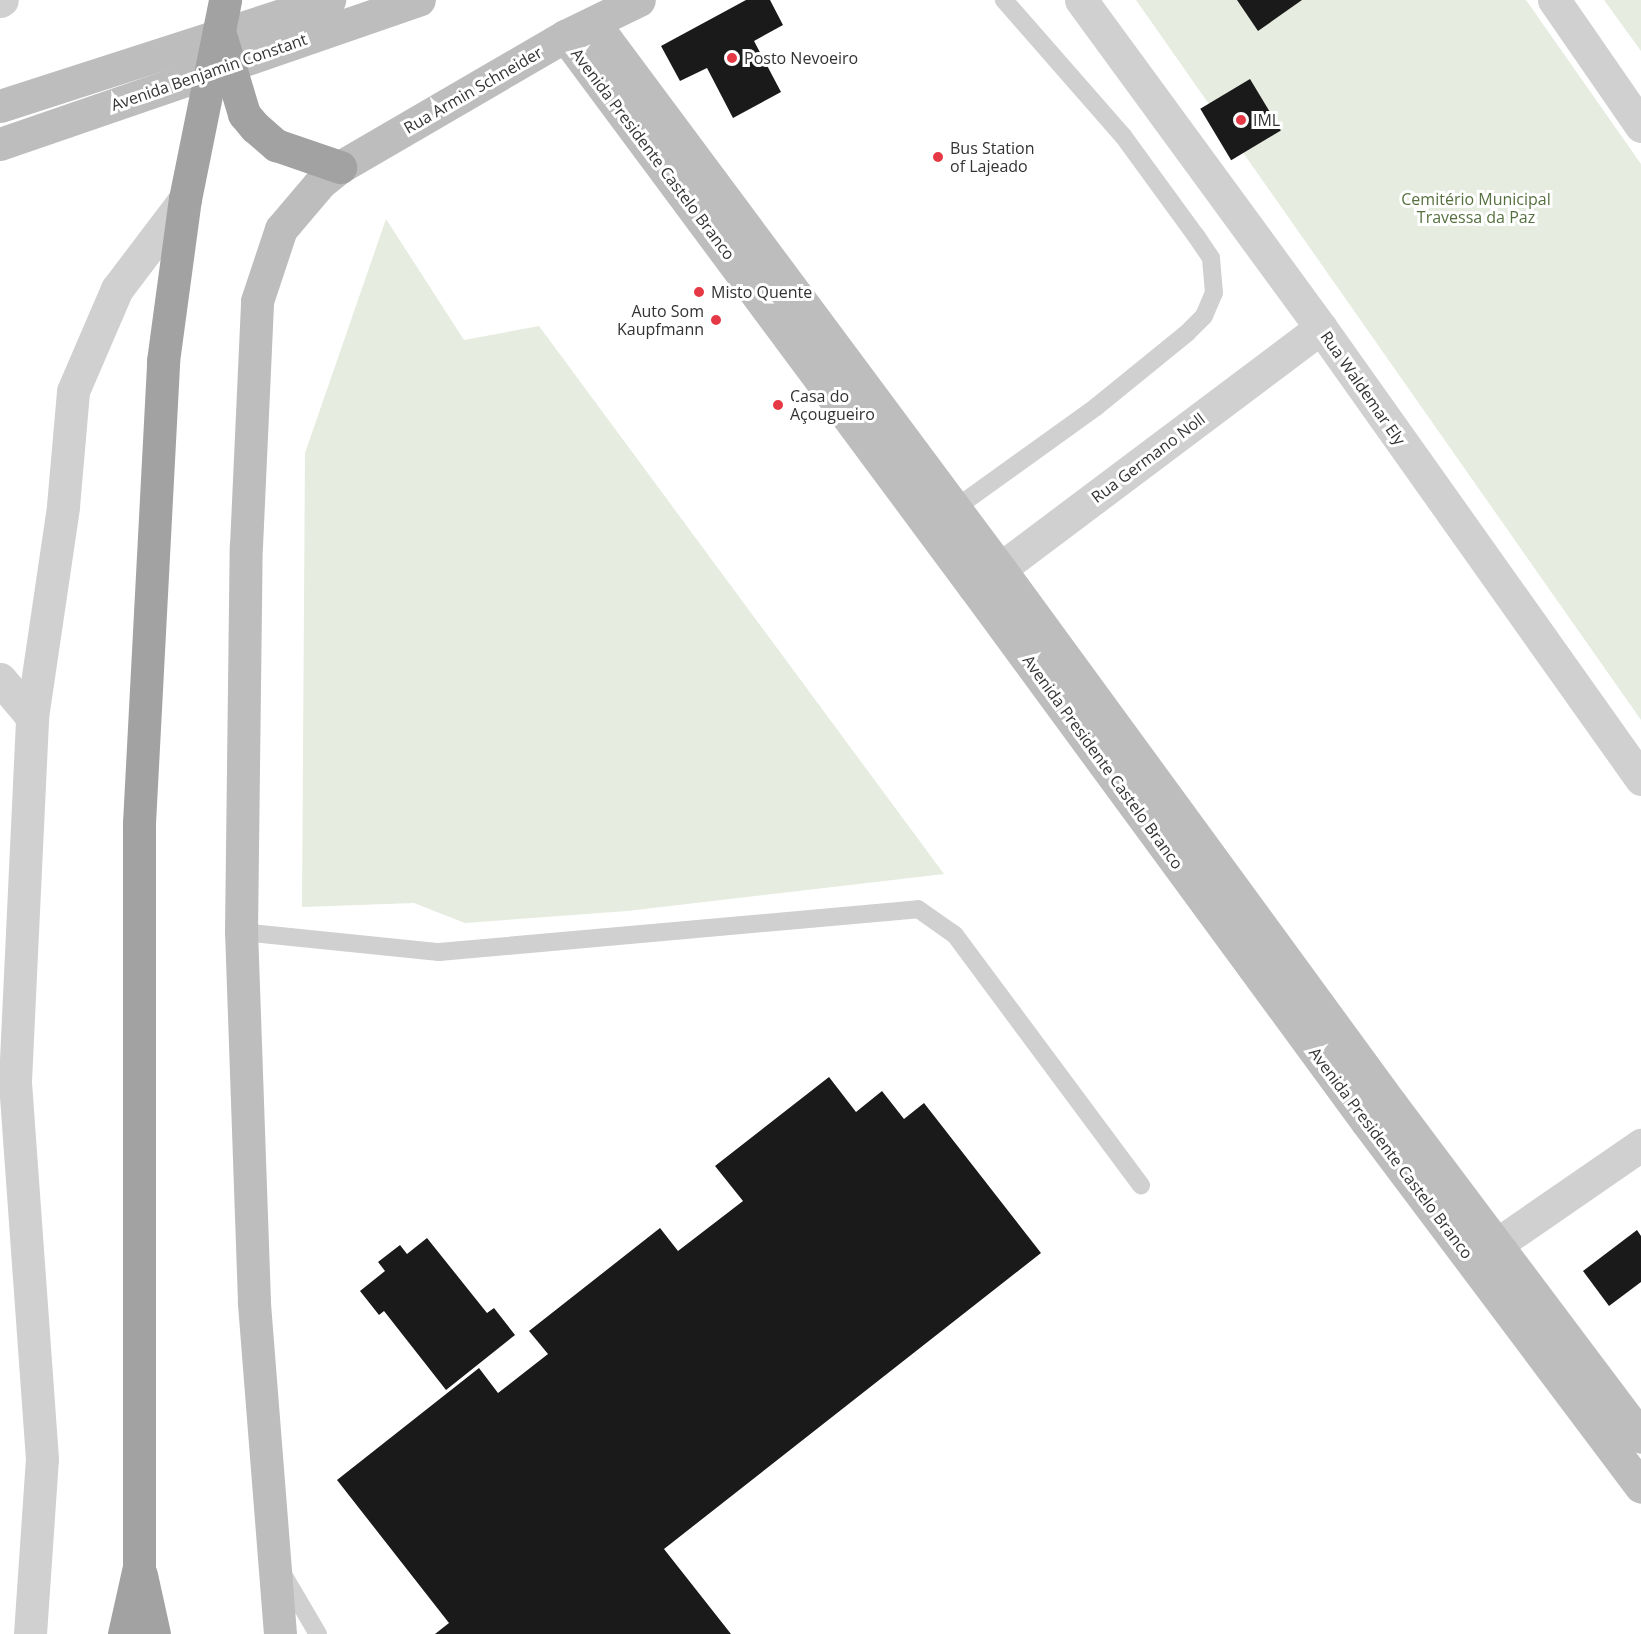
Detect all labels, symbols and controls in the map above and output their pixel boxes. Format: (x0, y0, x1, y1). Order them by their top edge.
street label: Avenida Benjamin Constant (109, 29, 309, 115)
street label: Rua Armin Schneider (400, 43, 546, 137)
street label: Avenida Presidente Castelo Branco (567, 44, 739, 264)
place label: Posto Nevoeiro (744, 48, 858, 68)
marker: Posto Nevoeiro (725, 51, 739, 65)
place label: IML (1253, 110, 1280, 130)
marker: IML (1234, 113, 1248, 127)
place label: Bus Station of Lajeado (950, 138, 1034, 176)
marker: Bus Station of Lajeado (931, 150, 945, 164)
park label: Cemitério Municipal Travessa da Paz (1401, 189, 1551, 227)
place label: Misto Quente (711, 282, 812, 302)
marker: Misto Quente (692, 285, 706, 299)
place label: Auto Som Kaupfmann (617, 301, 704, 339)
marker: Auto Som Kaupfmann (709, 313, 723, 327)
street label: Rua Waldemar Ely (1317, 327, 1409, 449)
place label: Casa do Açougueiro (790, 386, 875, 424)
marker: Casa do Açougueiro (771, 398, 785, 412)
street label: Rua Germano Noll (1088, 409, 1208, 507)
street label: Avenida Presidente Castelo Branco (1019, 651, 1187, 873)
street label: Avenida Presidente Castelo Branco (1305, 1043, 1477, 1263)

